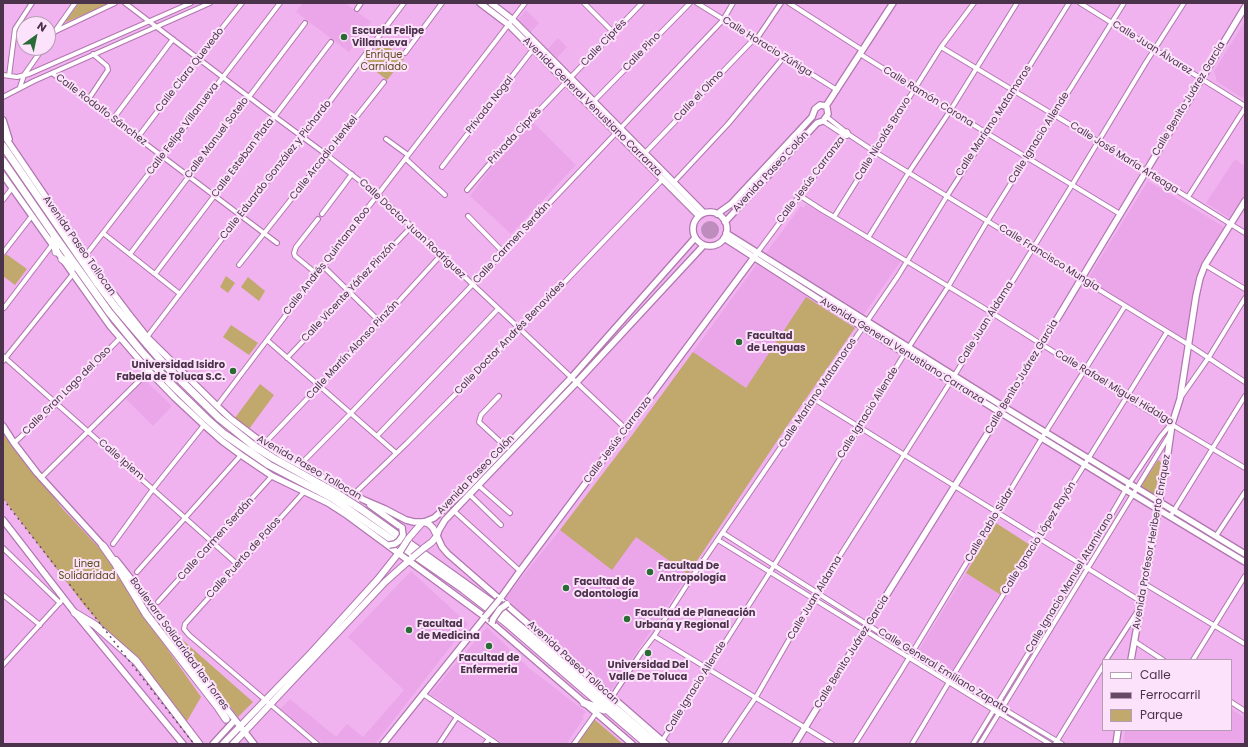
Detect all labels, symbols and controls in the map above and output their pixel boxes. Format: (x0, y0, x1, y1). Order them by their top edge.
street label: Calle Horacio Zúñiga (720, 14, 814, 80)
north arrow (16, 16, 56, 56)
street label: Calle Ciprés (579, 17, 629, 69)
text: N (34, 18, 50, 36)
street label: Calle Juan Álvarez (1110, 19, 1194, 77)
street label: Calle Clara Quevedo (153, 25, 227, 115)
place label: Escuela Felipe Villanueva (352, 25, 424, 48)
street label: Calle Pino (621, 30, 663, 74)
marker: Escuela Felipe Villanueva (339, 32, 349, 42)
street label: Avenida General Venustiano Carranza (520, 35, 664, 179)
street label: Calle Benito Juárez Garcia (1150, 40, 1228, 158)
park label: Enrique Carniado (361, 49, 407, 72)
street label: Calle Mariano Matamoros (954, 63, 1034, 179)
street label: Calle Ramón Corona (881, 64, 975, 130)
street label: Calle el Olmo (672, 68, 726, 124)
street label: Calle Rodolfo Sánchez (53, 72, 149, 148)
street label: Privada Nogal (464, 74, 516, 136)
street label: Calle Felipe Villanueva (144, 81, 222, 177)
street label: Calle Ignacio Allende (1006, 90, 1072, 186)
street label: Calle Manuel Sotelo (182, 95, 252, 181)
street label: Calle Nicolás Bravo (852, 95, 914, 183)
street label: Calle Eduardo González y Pichardo (218, 98, 334, 242)
street label: Privada Ciprés (486, 105, 544, 167)
street label: Calle Arcadio Henkel (288, 114, 360, 202)
street label: Calle Esteban Plata (209, 116, 277, 200)
street label: Calle José María Arteaga (1068, 120, 1180, 196)
street label: Avenida Paseo Colón (730, 129, 812, 215)
street label: Calle Jesús Carranza (774, 134, 848, 226)
street label: Calle Doctor Juan Rodríguez (356, 176, 468, 282)
street label: Avenida Paseo Tollocan (40, 194, 118, 298)
street label: Calle Carmen Serdán (471, 199, 553, 287)
street label: Calle Andrés Quintana Roo (281, 204, 373, 318)
street label: Calle Francisco Mungia (996, 222, 1102, 294)
street label: Calle Vicente Yáñez Pinzón (299, 239, 399, 345)
street label: Calle Doctor Andrés Benavides (452, 279, 568, 397)
street label: Calle Juan Aldama (956, 279, 1016, 367)
street label: Avenida General Venustiano Carranza (818, 295, 986, 407)
street label: Calle Martín Alonso Pinzón (304, 298, 402, 402)
street label: Calle Benito Juárez Garcia (983, 318, 1061, 436)
place label: Facultad de Lenguas (747, 330, 806, 354)
street label: Calle Mariano Matamoros (777, 336, 859, 450)
marker: Facultad de Lenguas (734, 337, 744, 347)
street label: Calle Gran Lago del Oso (20, 344, 114, 438)
street label: Calle Rafael Miguel Hidalgo (1052, 348, 1176, 428)
place label: Universidad Isidro Fabela de Toluca S.C. (117, 359, 225, 382)
street label: Calle Ignacio Allende (835, 365, 901, 461)
marker: Universidad Isidro Fabela de Toluca S.C. (228, 366, 238, 376)
street label: Calle Jesús Carranza (581, 394, 655, 486)
street label: Avenida Paseo Tollocan (254, 433, 364, 503)
street label: Avenida Paseo Colón (435, 433, 517, 517)
street label: Calle Ipiem (96, 437, 146, 483)
street label: Avenida Profesor Heriberto Enríquez (1131, 454, 1173, 630)
street label: Calle Ignacio López Rayón (999, 480, 1079, 596)
street label: Calle Pablo Sidar (963, 486, 1017, 564)
street label: Calle Carmen Serdán (175, 495, 257, 583)
street label: Calle Ignacio Manuel Atamirano (1023, 511, 1117, 655)
street label: Calle Puerto de Palos (204, 515, 284, 601)
street label: Calle Juan Aldama (785, 554, 845, 642)
park label: Linea Solidaridad (58, 558, 116, 582)
place label: Facultad De Antropología (658, 560, 726, 584)
marker: Facultad De Antropología (645, 567, 655, 577)
street label: Boulevard Solidaridad las Torres (127, 575, 231, 713)
place label: Facultad de Odontología (574, 576, 638, 600)
marker: Facultad de Odontología (561, 583, 571, 593)
street label: Calle Benito Juárez Garcia (812, 593, 892, 711)
place label: Facultad de Planeación Urbana y Regional (635, 607, 756, 630)
marker: Facultad de Planeación Urbana y Regional (622, 614, 632, 624)
place label: Facultad de Medicina (417, 618, 480, 642)
street label: Avenida Paseo Tollocan (525, 619, 621, 707)
marker: Facultad de Medicina (404, 625, 414, 635)
street label: Calle General Emiliano Zapata (876, 626, 1010, 716)
street label: Calle Ignacio Allende (663, 639, 729, 735)
marker: Facultad de Enfermeria (484, 641, 494, 651)
marker: Universidad Del Valle De Toluca (643, 648, 653, 658)
place label: Facultad de Enfermeria (459, 652, 519, 676)
place label: Universidad Del Valle De Toluca (608, 659, 688, 682)
legend (1102, 659, 1232, 731)
text: Calle (1140, 666, 1171, 683)
text: Ferrocarril (1140, 686, 1200, 703)
text: Parque (1140, 706, 1183, 723)

